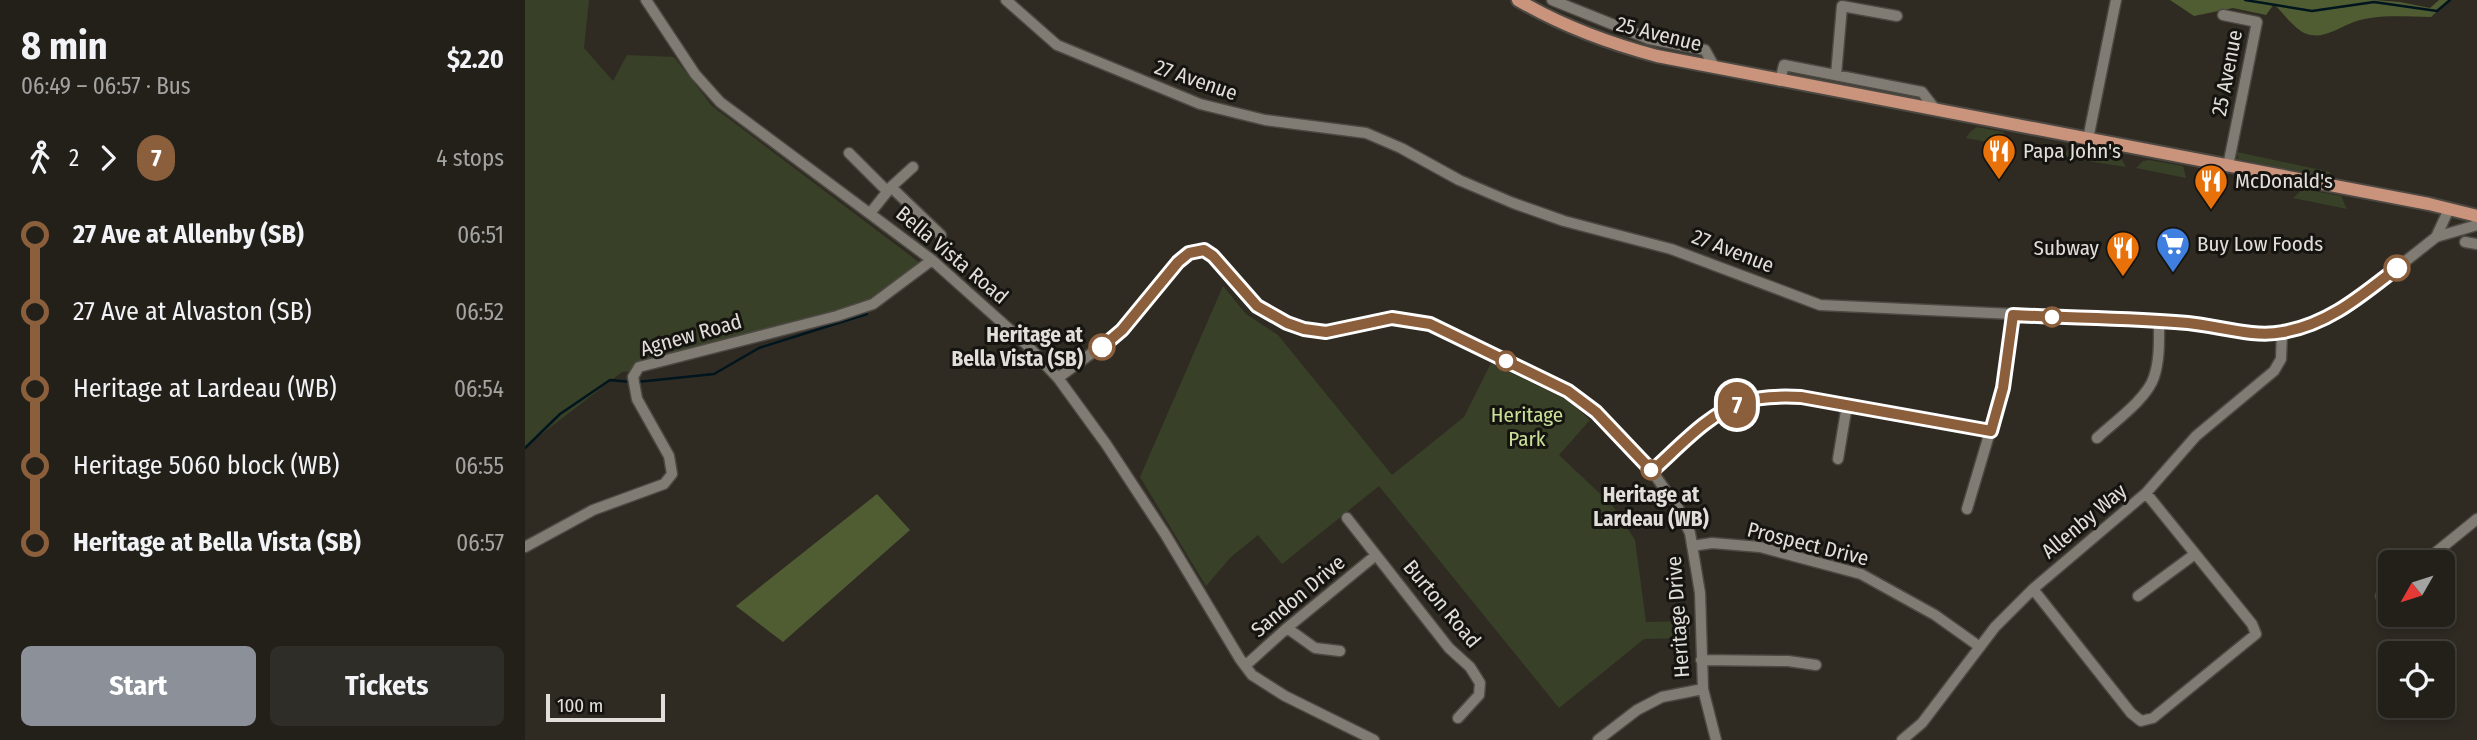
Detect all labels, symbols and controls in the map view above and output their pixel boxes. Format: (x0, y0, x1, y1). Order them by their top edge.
street label: 25 Avenue (1614, 11, 1704, 57)
text: 8 min (21, 23, 108, 69)
street label: 25 Avenue (2206, 28, 2248, 118)
text: $2.20 (447, 44, 504, 75)
street label: 27 Avenue (1151, 54, 1241, 106)
text: 06:49 – 06:57 · Bus (21, 72, 191, 100)
restaurant icon: Papa John's (1980, 132, 2018, 181)
place label: Papa John's (2023, 138, 2121, 164)
icon: walk (21, 139, 59, 177)
icon: forward (89, 139, 127, 177)
text: 2 (69, 144, 79, 172)
text: 7 (151, 144, 161, 172)
text: 4 stops (436, 144, 504, 172)
restaurant icon: McDonald's (2192, 162, 2230, 211)
place label: McDonald's (2235, 168, 2333, 194)
street label: Bella Vista Road (891, 201, 1013, 309)
text: 27 Ave at Allenby (SB) (73, 219, 304, 250)
text: 06:51 (457, 221, 504, 249)
street label: 27 Avenue (1688, 224, 1778, 278)
supermarket icon: Buy Low Foods (2154, 225, 2192, 274)
restaurant icon: Subway (2104, 229, 2142, 278)
place label: Buy Low Foods (2197, 231, 2323, 257)
place label: Subway (2034, 235, 2100, 261)
unlabelled marker (2384, 255, 2410, 281)
text: 27 Ave at Alvaston (SB) (73, 296, 312, 327)
text: 06:52 (455, 298, 504, 326)
unlabelled marker (2042, 307, 2062, 327)
street label: Agnew Road (637, 308, 745, 362)
place label: Heritage at Bella Vista (SB) (952, 322, 1084, 372)
marker: Heritage at Bella Vista (SB) (1089, 334, 1115, 360)
unlabelled marker (1496, 351, 1516, 371)
text: Heritage at Lardeau (WB) (73, 373, 337, 404)
text: 06:54 (454, 375, 504, 403)
line badge: 7 (1714, 382, 1760, 428)
text: 7 (1732, 391, 1742, 419)
park label: Heritage Park (1491, 402, 1563, 452)
text: Heritage 5060 block (WB) (73, 450, 339, 481)
text: 06:55 (455, 452, 504, 480)
marker: Heritage at Lardeau (WB) (1641, 460, 1661, 480)
street label: Allenby Way (2036, 477, 2132, 564)
place label: Heritage at Lardeau (WB) (1593, 482, 1709, 532)
street label: Prospect Drive (1745, 516, 1871, 572)
text: Heritage at Bella Vista (SB) (73, 527, 361, 558)
text: 06:57 (456, 529, 504, 557)
street label: Sandon Drive (1246, 549, 1350, 643)
north arrow (2378, 550, 2455, 626)
map controls (2378, 550, 2455, 718)
street label: Burton Road (1398, 555, 1486, 653)
street label: Heritage Drive (1661, 555, 1695, 679)
button: locate (2378, 641, 2455, 718)
button: Start (21, 646, 256, 726)
button: Tickets (270, 646, 504, 726)
scale bar (546, 691, 665, 723)
text: 100 m (557, 694, 603, 717)

